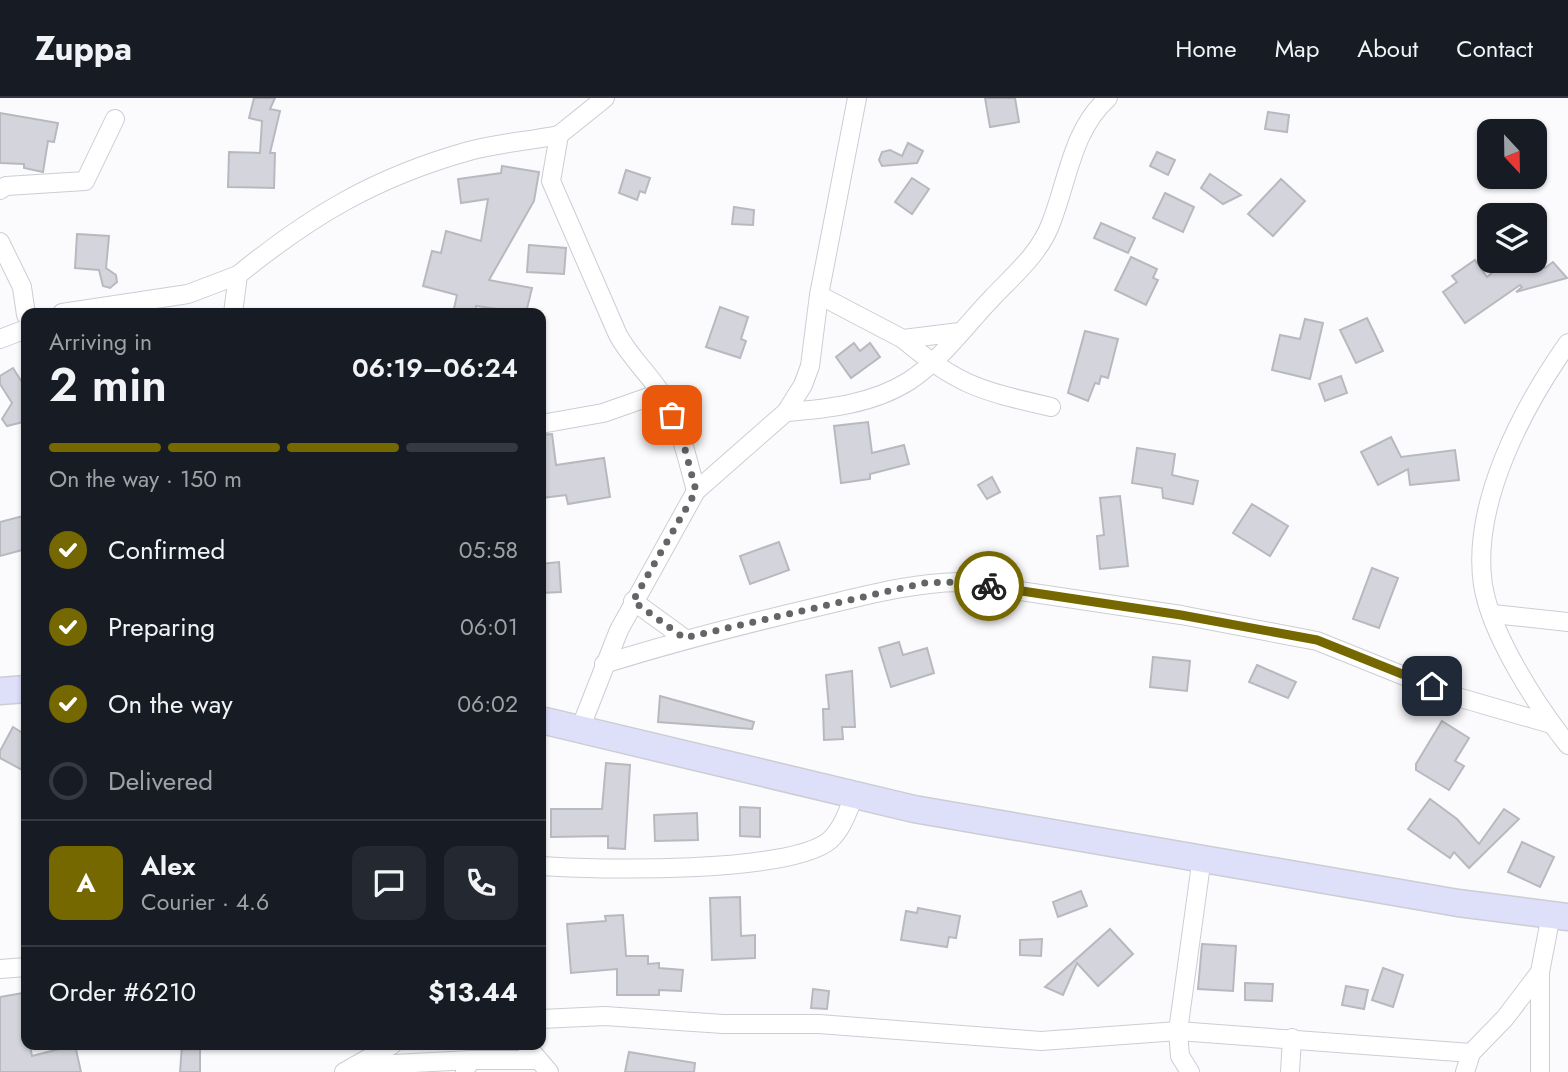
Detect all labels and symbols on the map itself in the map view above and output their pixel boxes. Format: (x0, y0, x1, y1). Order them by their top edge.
north arrow (1477, 119, 1547, 189)
pin (642, 385, 702, 445)
courier (954, 551, 1024, 621)
pin (1402, 656, 1462, 716)

